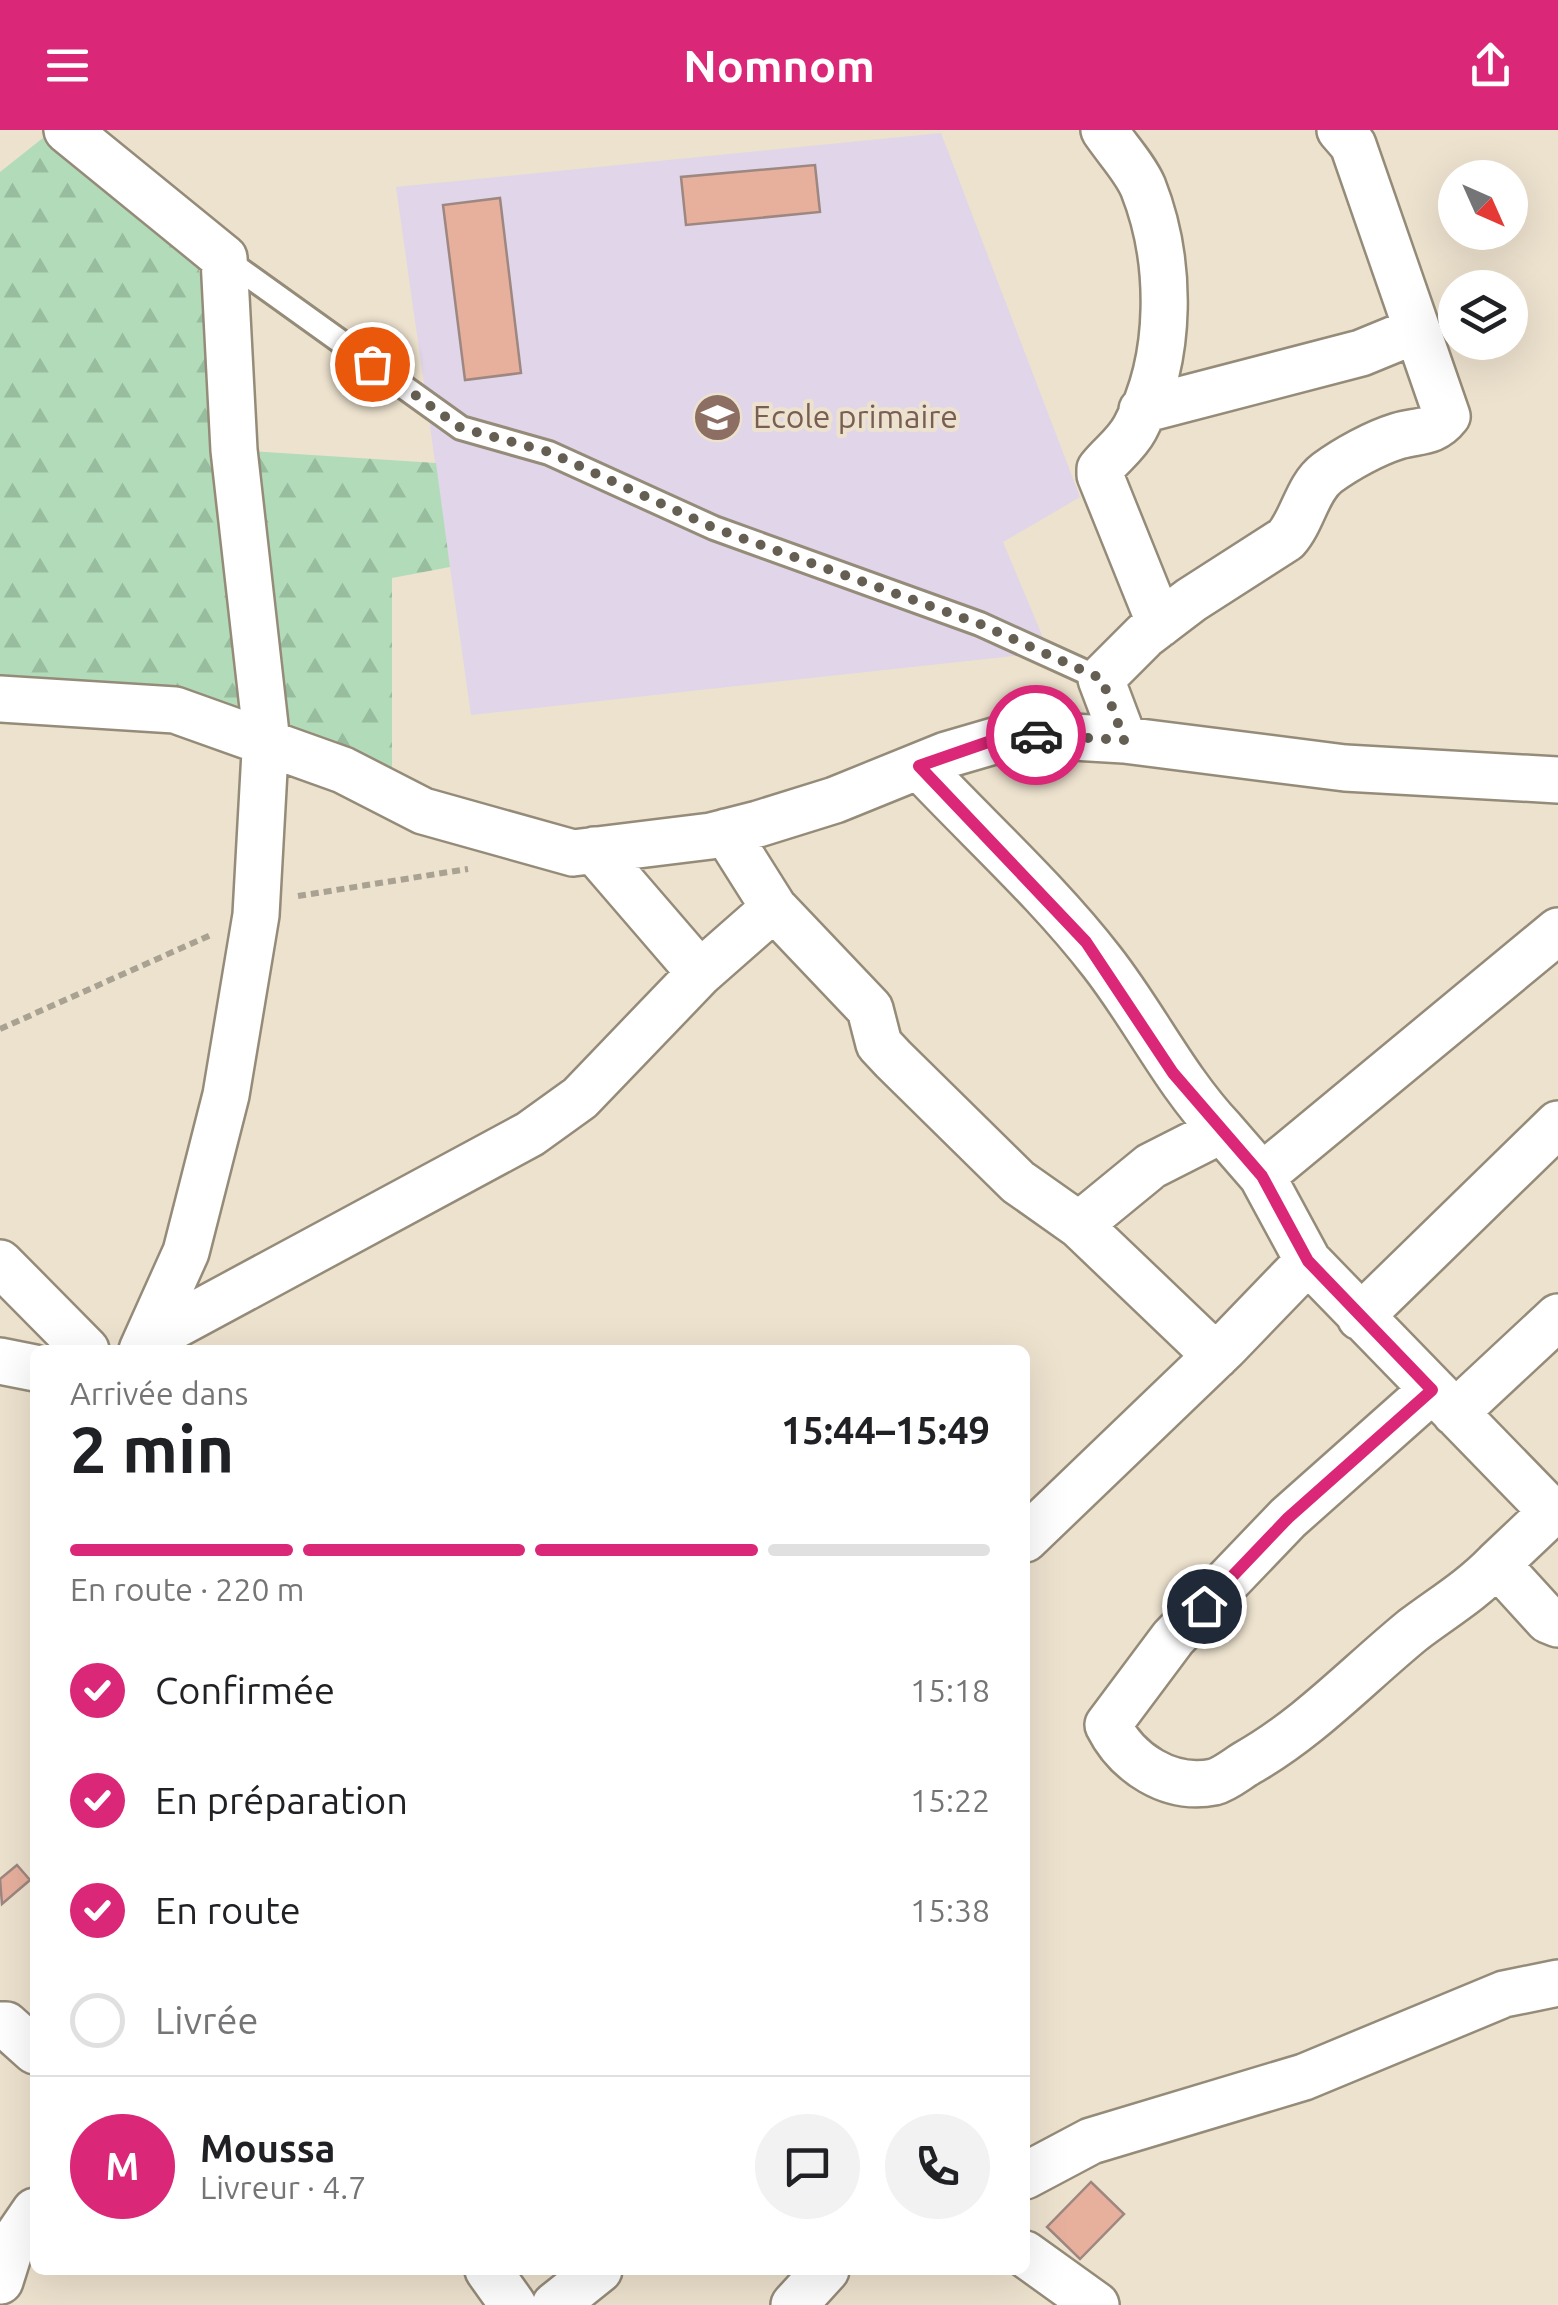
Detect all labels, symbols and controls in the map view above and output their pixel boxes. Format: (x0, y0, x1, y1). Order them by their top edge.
icon: menu (40, 38, 95, 93)
icon: share (1463, 38, 1518, 93)
text: Nomnom (683, 40, 875, 91)
north arrow (1438, 160, 1528, 250)
map controls (1438, 160, 1528, 360)
button: layers (1438, 270, 1528, 360)
pin (330, 322, 415, 407)
icon: bag (345, 337, 400, 392)
school or university icon: Ecole primaire (692, 391, 744, 443)
place label: Ecole primaire (753, 398, 958, 434)
courier (986, 685, 1086, 785)
icon: car (1009, 708, 1064, 763)
text: Arrivée dans (70, 1375, 248, 1411)
text: 15:44–15:49 (781, 1409, 990, 1451)
text: 2 min (70, 1412, 234, 1485)
pin (1162, 1564, 1247, 1649)
text: En route · 220 m (70, 1571, 304, 1607)
icon: home (1177, 1579, 1232, 1634)
icon: check (70, 1663, 125, 1718)
text: Confirmée (155, 1669, 335, 1711)
text: 15:18 (910, 1672, 990, 1708)
icon: check (70, 1773, 125, 1828)
text: En préparation (155, 1779, 408, 1821)
text: 15:22 (910, 1782, 990, 1818)
icon: check (70, 1883, 125, 1938)
text: En route (155, 1889, 301, 1931)
text: 15:38 (910, 1892, 990, 1928)
text: Livrée (155, 1999, 258, 2041)
button: chat (755, 2114, 860, 2219)
button: phone (885, 2114, 990, 2219)
text: Moussa (200, 2127, 335, 2169)
text: M (106, 2145, 139, 2187)
text: Livreur · 4.7 (200, 2169, 366, 2205)

